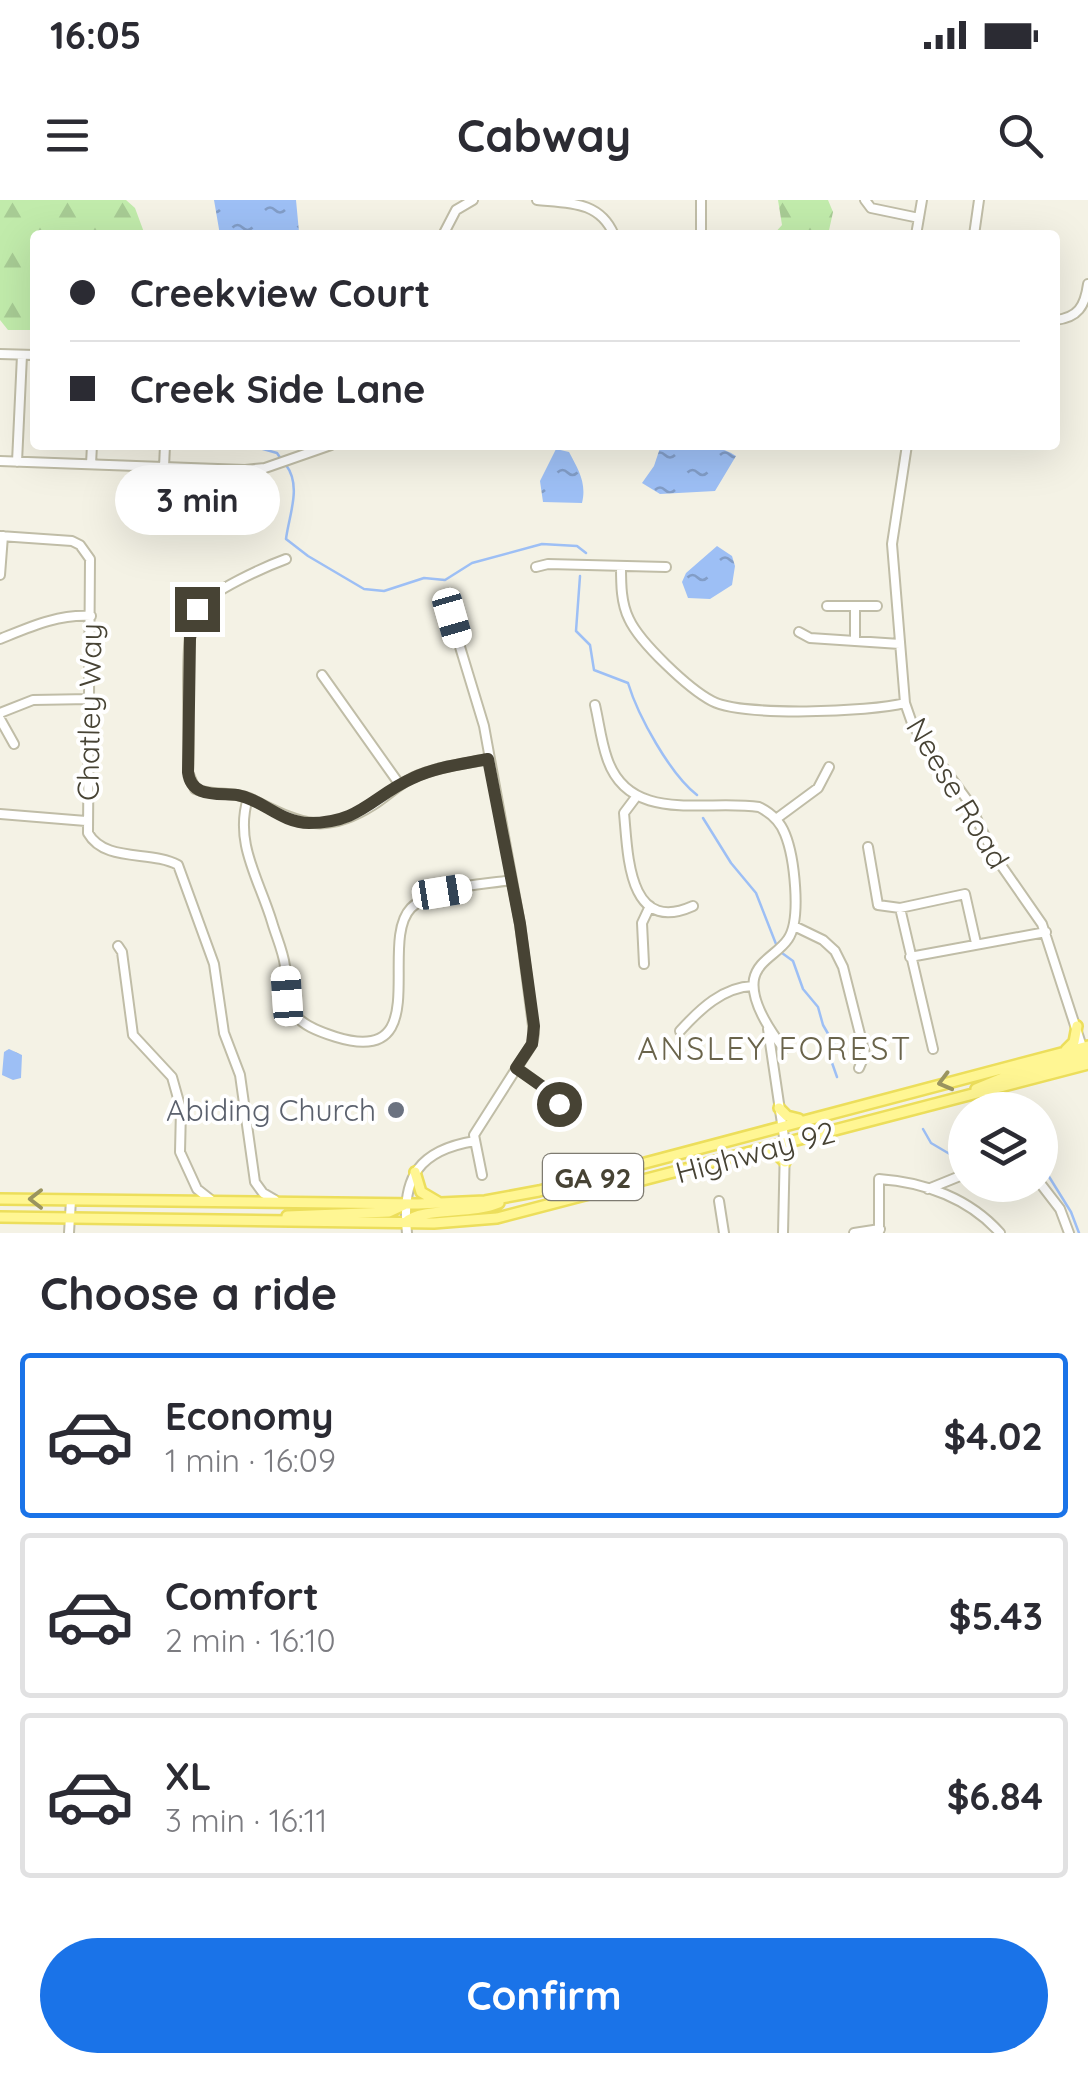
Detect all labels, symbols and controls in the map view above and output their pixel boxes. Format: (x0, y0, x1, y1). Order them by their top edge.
text: 16:05 (50, 11, 141, 59)
text: Cabway (457, 107, 631, 163)
icon: menu (40, 108, 95, 163)
icon: search (993, 108, 1048, 163)
text: Creekview Court (130, 269, 430, 317)
text: Creek Side Lane (130, 365, 425, 413)
callout: 3 min (114, 464, 280, 534)
text: 3 min (156, 480, 239, 520)
car (429, 585, 475, 651)
route end (175, 587, 220, 632)
street label: Chatley Way (68, 623, 110, 801)
street label: Neese Road (898, 711, 1018, 875)
car (410, 872, 474, 912)
car (270, 965, 304, 1027)
district label: ANSLEY FOREST (637, 1028, 913, 1068)
one-way arrow (936, 1071, 954, 1092)
route start (537, 1082, 582, 1127)
place label: Abiding Church (166, 1091, 376, 1129)
map controls (948, 1092, 1058, 1202)
button: layers (948, 1092, 1058, 1202)
marker: Abiding Church (385, 1099, 407, 1121)
street label: Highway 92 (671, 1113, 839, 1191)
road number: GA 92 (543, 1154, 643, 1200)
one-way arrow (27, 1189, 43, 1210)
text: Choose a ride (40, 1265, 337, 1321)
icon: car (45, 1391, 135, 1481)
text: Economy (165, 1392, 334, 1440)
text: $4.02 (944, 1412, 1043, 1460)
text: 1 min · 16:09 (165, 1440, 336, 1480)
icon: car (45, 1571, 135, 1661)
text: Comfort (165, 1572, 319, 1620)
text: $5.43 (949, 1592, 1043, 1640)
text: 2 min · 16:10 (165, 1620, 336, 1660)
icon: car (45, 1751, 135, 1841)
text: XL (165, 1752, 211, 1800)
text: $6.84 (947, 1772, 1043, 1820)
text: 3 min · 16:11 (165, 1800, 327, 1840)
button: Confirm (40, 1938, 1048, 2053)

